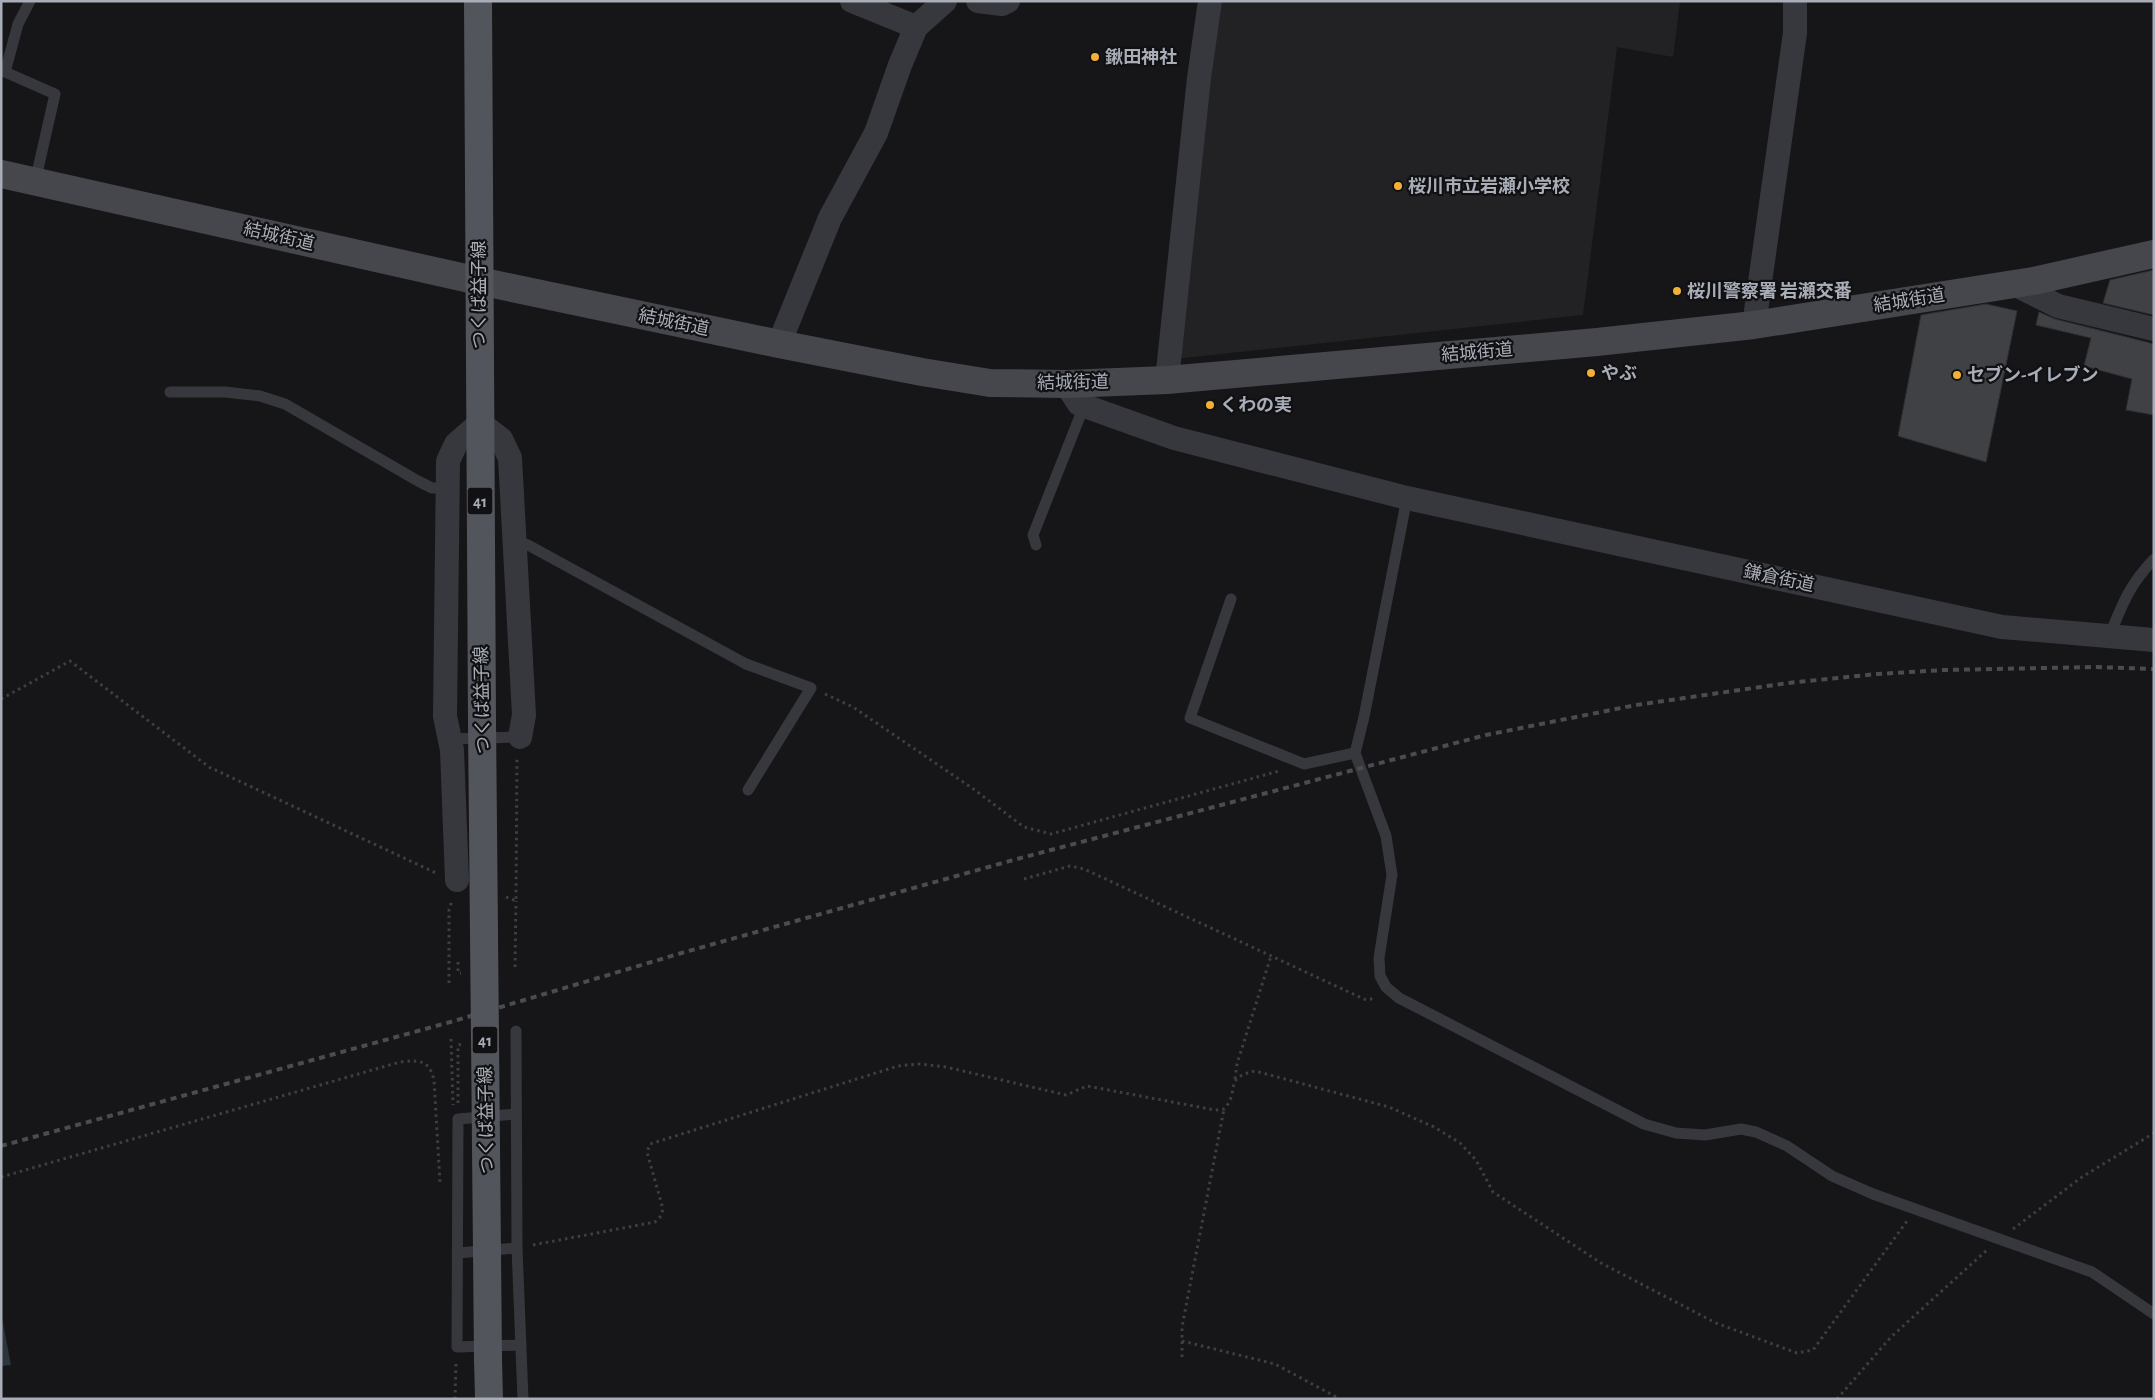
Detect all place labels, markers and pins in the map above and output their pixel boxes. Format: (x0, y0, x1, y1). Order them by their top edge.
place label: 鍬田神社 (1105, 47, 1177, 67)
marker: 鍬田神社 (1089, 51, 1101, 63)
place label: 桜川市立岩瀬小学校 (1408, 176, 1570, 196)
marker: 桜川市立岩瀬小学校 (1392, 180, 1404, 192)
place label: 桜川警察署 岩瀬交番 (1687, 281, 1852, 301)
marker: 桜川警察署 岩瀬交番 (1671, 285, 1683, 297)
place label: やぶ (1601, 364, 1637, 383)
place label: セブン-イレブン (1967, 365, 2098, 385)
marker: やぶ (1585, 367, 1597, 379)
marker: セブン-イレブン (1951, 369, 1963, 381)
place label: くわの実 (1220, 395, 1292, 415)
marker: くわの実 (1204, 399, 1216, 411)

